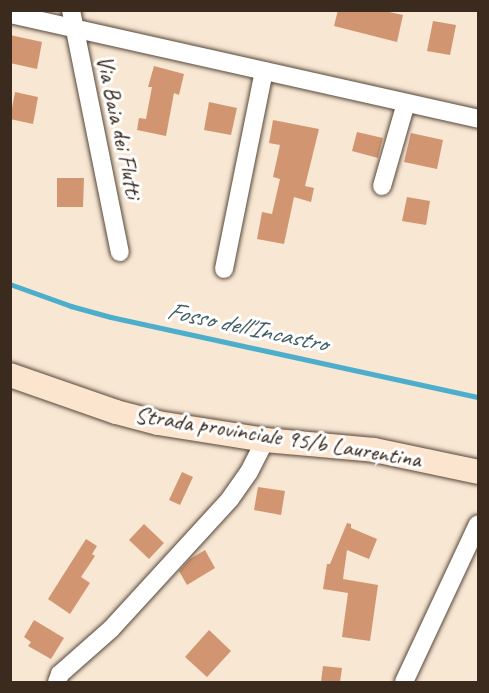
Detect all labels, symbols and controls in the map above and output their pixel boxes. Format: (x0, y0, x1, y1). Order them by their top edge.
street label: Via Baia dei Flutti (90, 52, 148, 202)
water label: Fosso dell'Incastro (164, 295, 330, 359)
street label: Strada provinciale 95/b Laurentina (133, 400, 423, 474)

